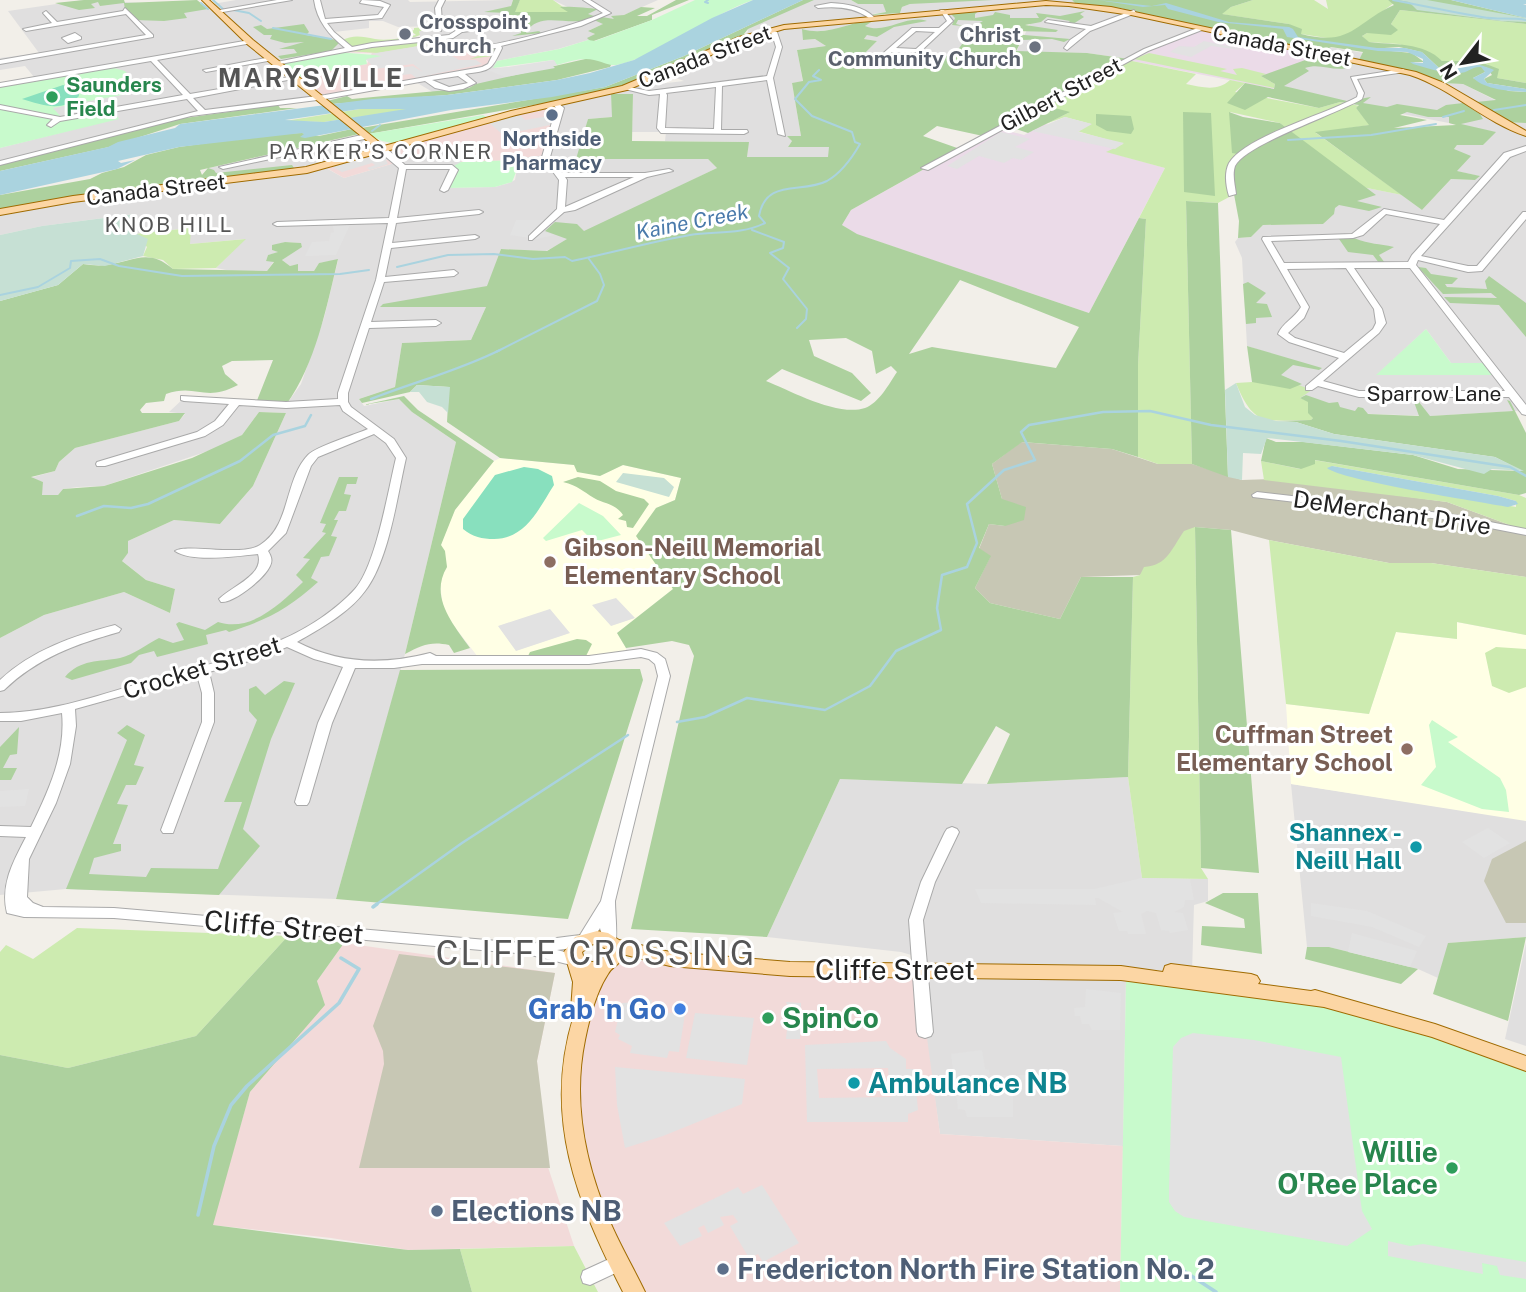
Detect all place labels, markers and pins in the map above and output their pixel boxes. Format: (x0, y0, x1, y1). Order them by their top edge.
place label: Crosspoint Church (419, 9, 528, 58)
place label: Christ Community Church (828, 22, 1021, 71)
marker: Crosspoint Church (397, 26, 413, 42)
marker: Christ Community Church (1027, 39, 1043, 55)
place label: Saunders Field (66, 72, 162, 121)
marker: Saunders Field (44, 89, 60, 105)
marker: Northside Pharmacy (544, 107, 560, 123)
place label: Northside Pharmacy (502, 126, 602, 175)
place label: Gibson-Neill Memorial Elementary School (564, 533, 822, 589)
marker: Gibson-Neill Memorial Elementary School (542, 554, 558, 570)
place label: Cuffman Street Elementary School (1176, 720, 1393, 776)
marker: Cuffman Street Elementary School (1399, 741, 1415, 757)
place label: Shannex - Neill Hall (1289, 818, 1402, 874)
marker: Shannex - Neill Hall (1408, 839, 1424, 855)
place label: Grab 'n Go (528, 992, 666, 1025)
marker: Grab 'n Go (672, 1001, 688, 1017)
place label: SpinCo (782, 1001, 879, 1034)
marker: SpinCo (760, 1010, 776, 1026)
place label: Ambulance NB (868, 1066, 1067, 1099)
marker: Ambulance NB (846, 1075, 862, 1091)
place label: Willie O'Ree Place (1277, 1135, 1438, 1200)
marker: Willie O'Ree Place (1444, 1160, 1460, 1176)
place label: Elections NB (451, 1194, 622, 1227)
marker: Elections NB (429, 1203, 445, 1219)
place label: Fredericton North Fire Station No. 2 (737, 1252, 1215, 1285)
marker: Fredericton North Fire Station No. 2 (715, 1261, 731, 1277)

